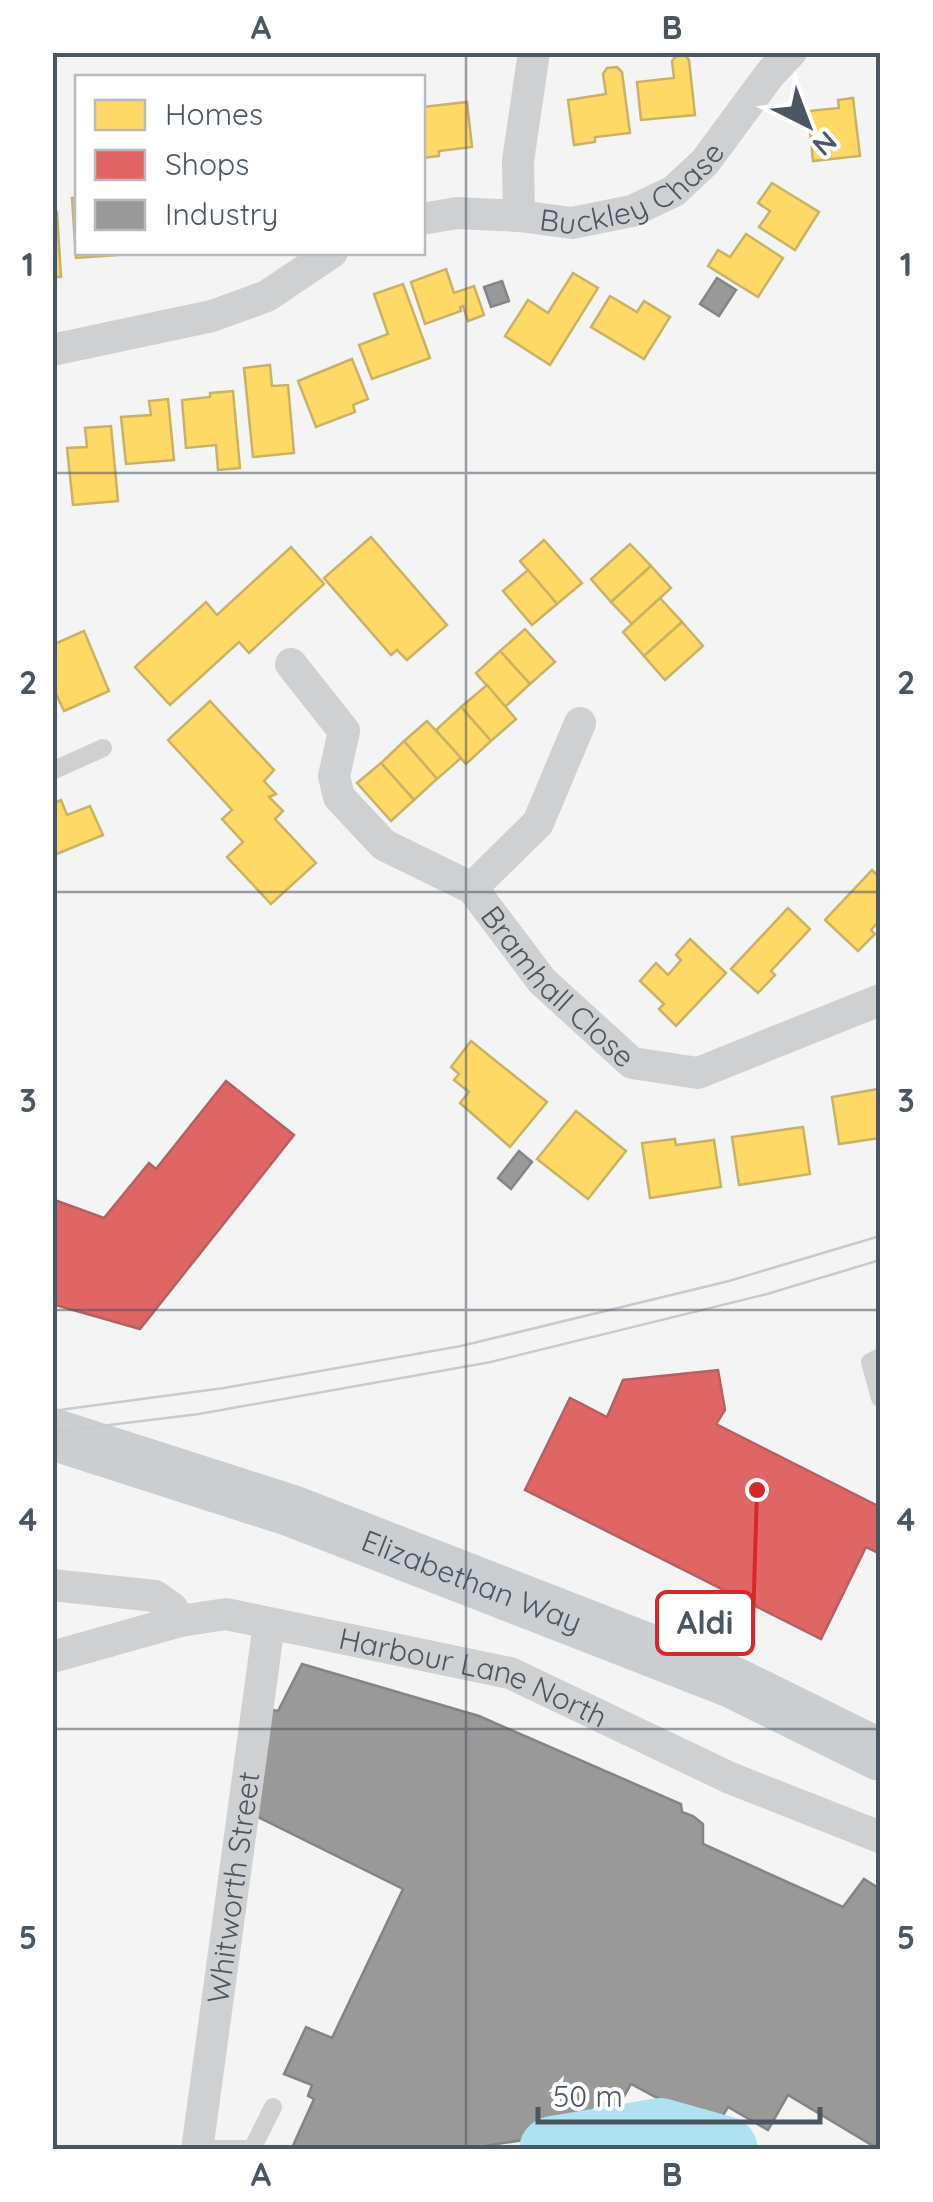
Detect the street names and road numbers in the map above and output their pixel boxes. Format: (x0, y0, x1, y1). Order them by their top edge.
street label: Buckley Chase (537, 135, 732, 242)
street label: Bramhall Close (473, 898, 643, 1075)
street label: Elizabethan Way (356, 1521, 587, 1641)
street label: Harbour Lane North (336, 1619, 614, 1736)
street label: Whitworth Street (198, 1769, 268, 2006)

